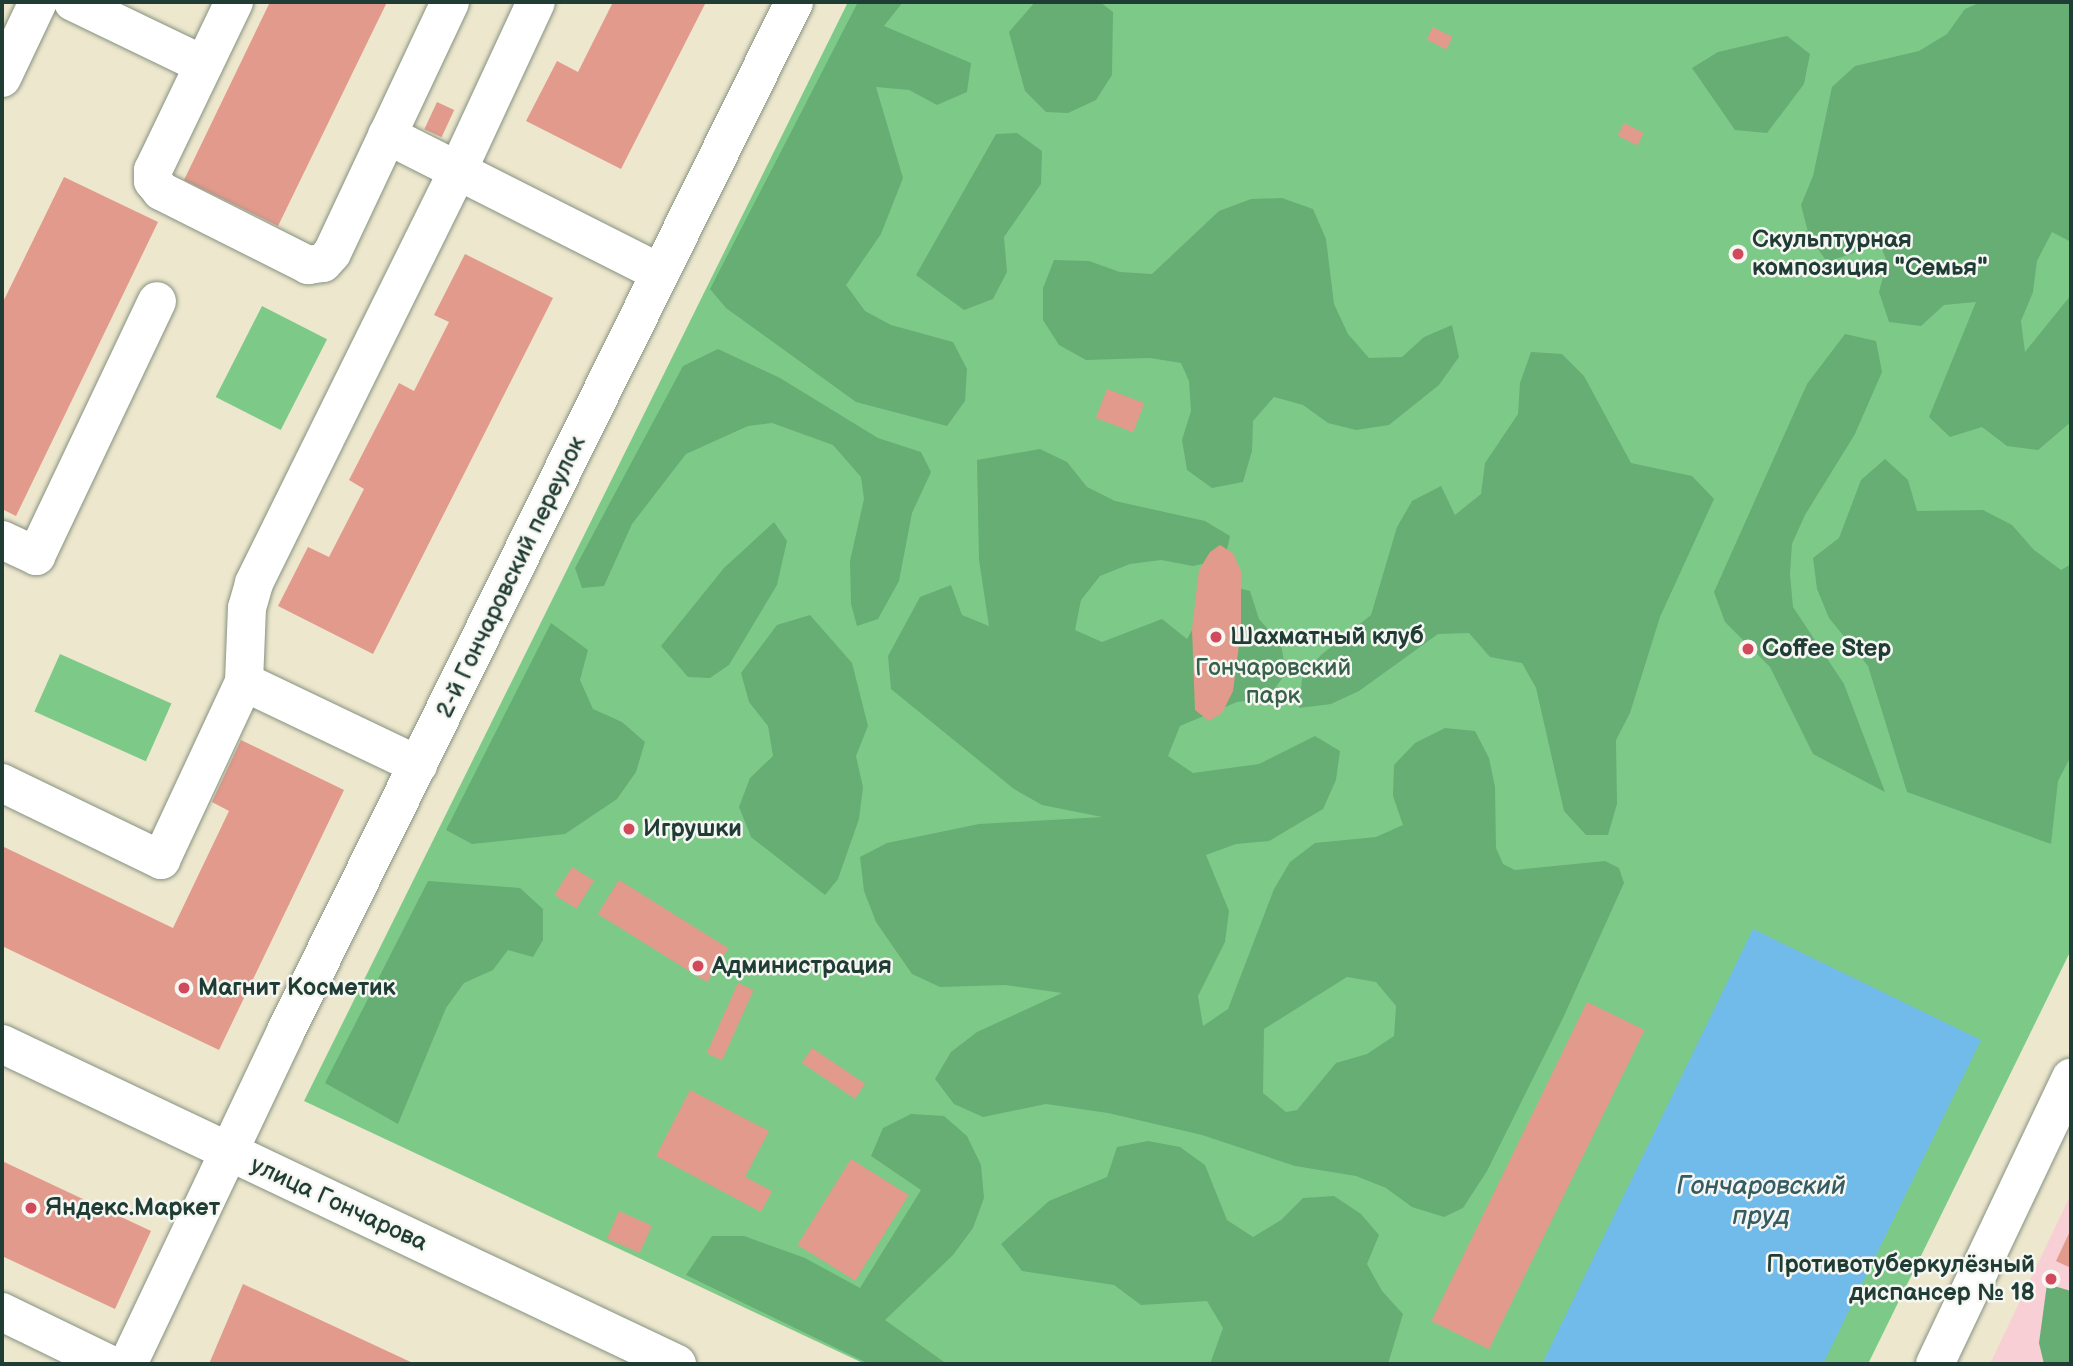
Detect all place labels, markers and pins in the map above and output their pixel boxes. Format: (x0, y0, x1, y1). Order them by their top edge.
place label: Скульптурная композиция "Семья" (1752, 226, 1988, 282)
marker: Скульптурная композиция "Семья" (1730, 246, 1746, 262)
place label: Шахматный клуб (1230, 623, 1424, 651)
marker: Шахматный клуб (1208, 629, 1224, 645)
place label: Coffee Step (1762, 635, 1891, 663)
marker: Coffee Step (1740, 641, 1756, 657)
place label: Игрушки (643, 815, 742, 843)
marker: Игрушки (621, 821, 637, 837)
place label: Администрация (712, 952, 892, 980)
marker: Администрация (690, 958, 706, 974)
place label: Магнит Косметик (198, 974, 396, 1002)
marker: Магнит Косметик (176, 980, 192, 996)
place label: Яндекс.Маркет (45, 1194, 220, 1222)
marker: Яндекс.Маркет (23, 1200, 39, 1216)
place label: Противотуберкулёзный диспансер № 18 (1766, 1251, 2035, 1307)
marker: Противотуберкулёзный диспансер № 18 (2041, 1269, 2061, 1289)

